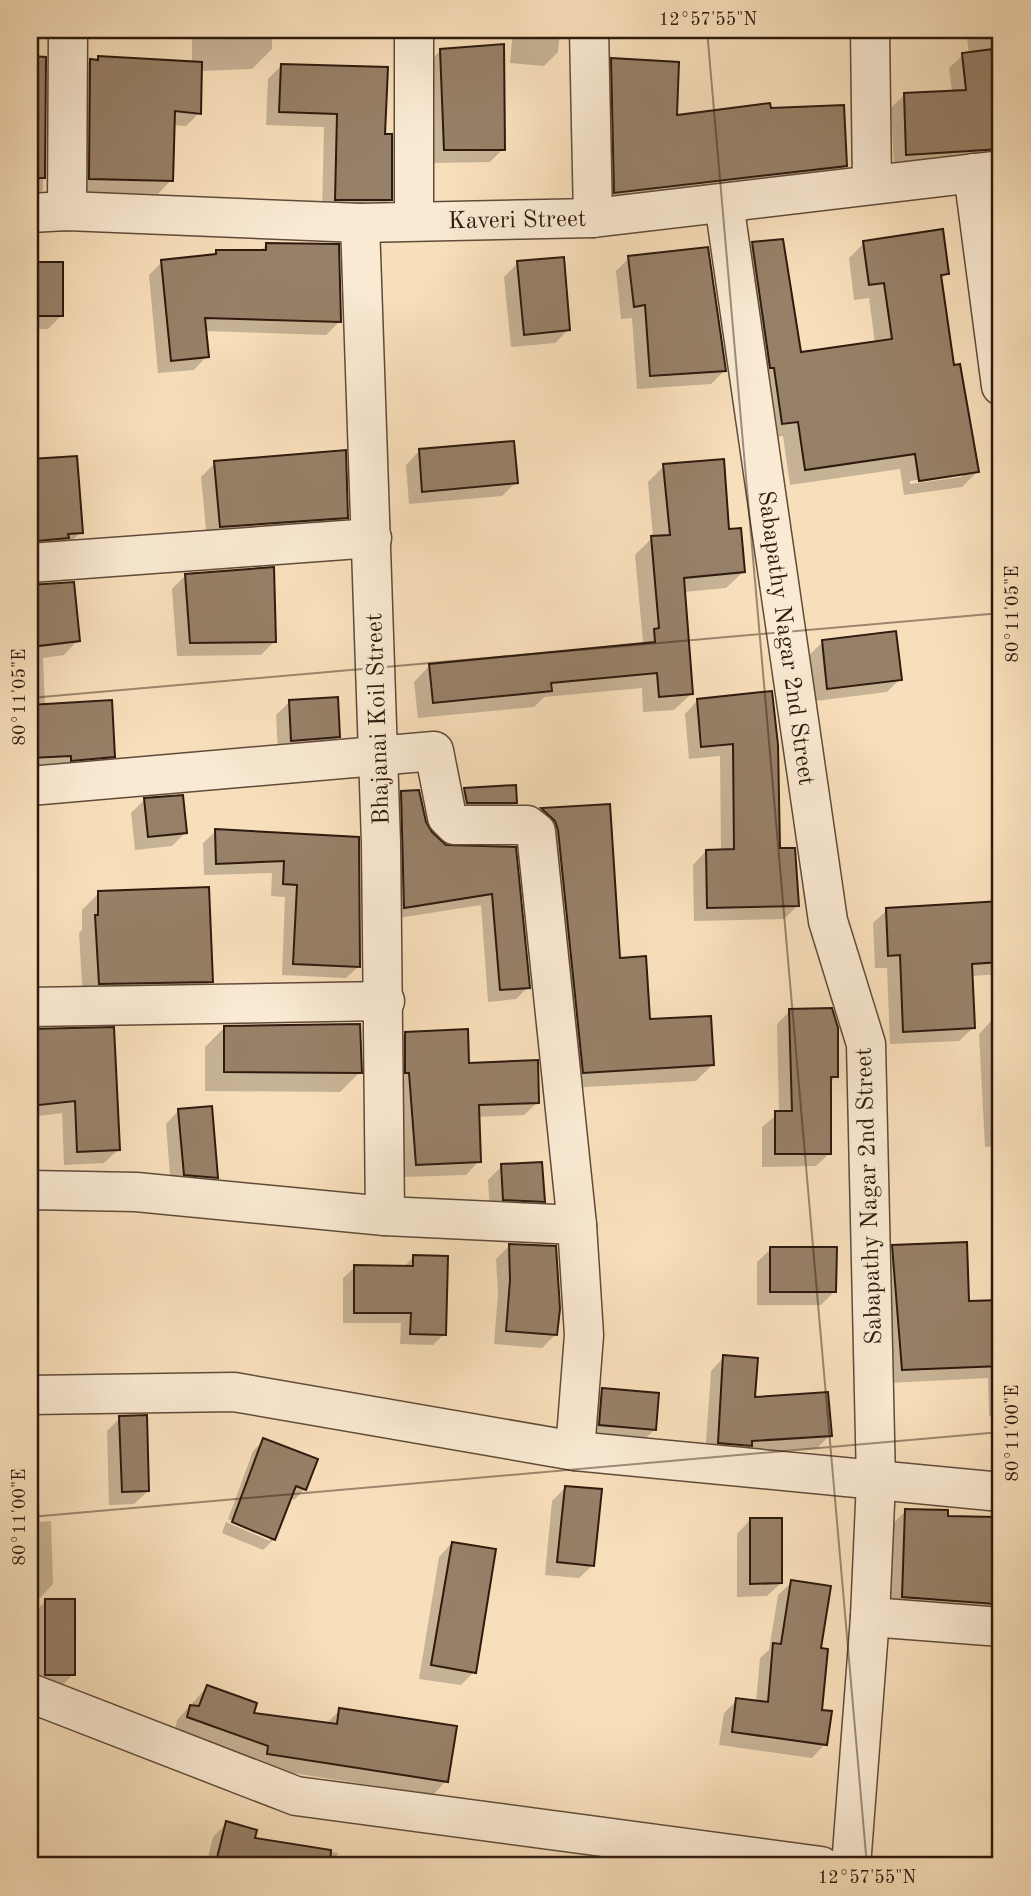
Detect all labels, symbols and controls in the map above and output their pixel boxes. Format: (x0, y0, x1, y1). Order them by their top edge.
text: 12°57'55"N (659, 11, 757, 29)
street label: Kaveri Street (448, 208, 586, 234)
street label: Sabapathy Nagar 2nd Street (752, 489, 818, 787)
text: 80°11'05"E (1004, 566, 1022, 662)
street label: Bhajanai Koil Street (363, 612, 395, 825)
text: 80°11'05"E (11, 649, 29, 745)
street label: Sabapathy Nagar 2nd Street (853, 1047, 887, 1345)
text: 80°11'00"E (1004, 1385, 1022, 1481)
text: 80°11'00"E (11, 1469, 29, 1565)
text: 12°57'55"N (818, 1869, 916, 1887)

